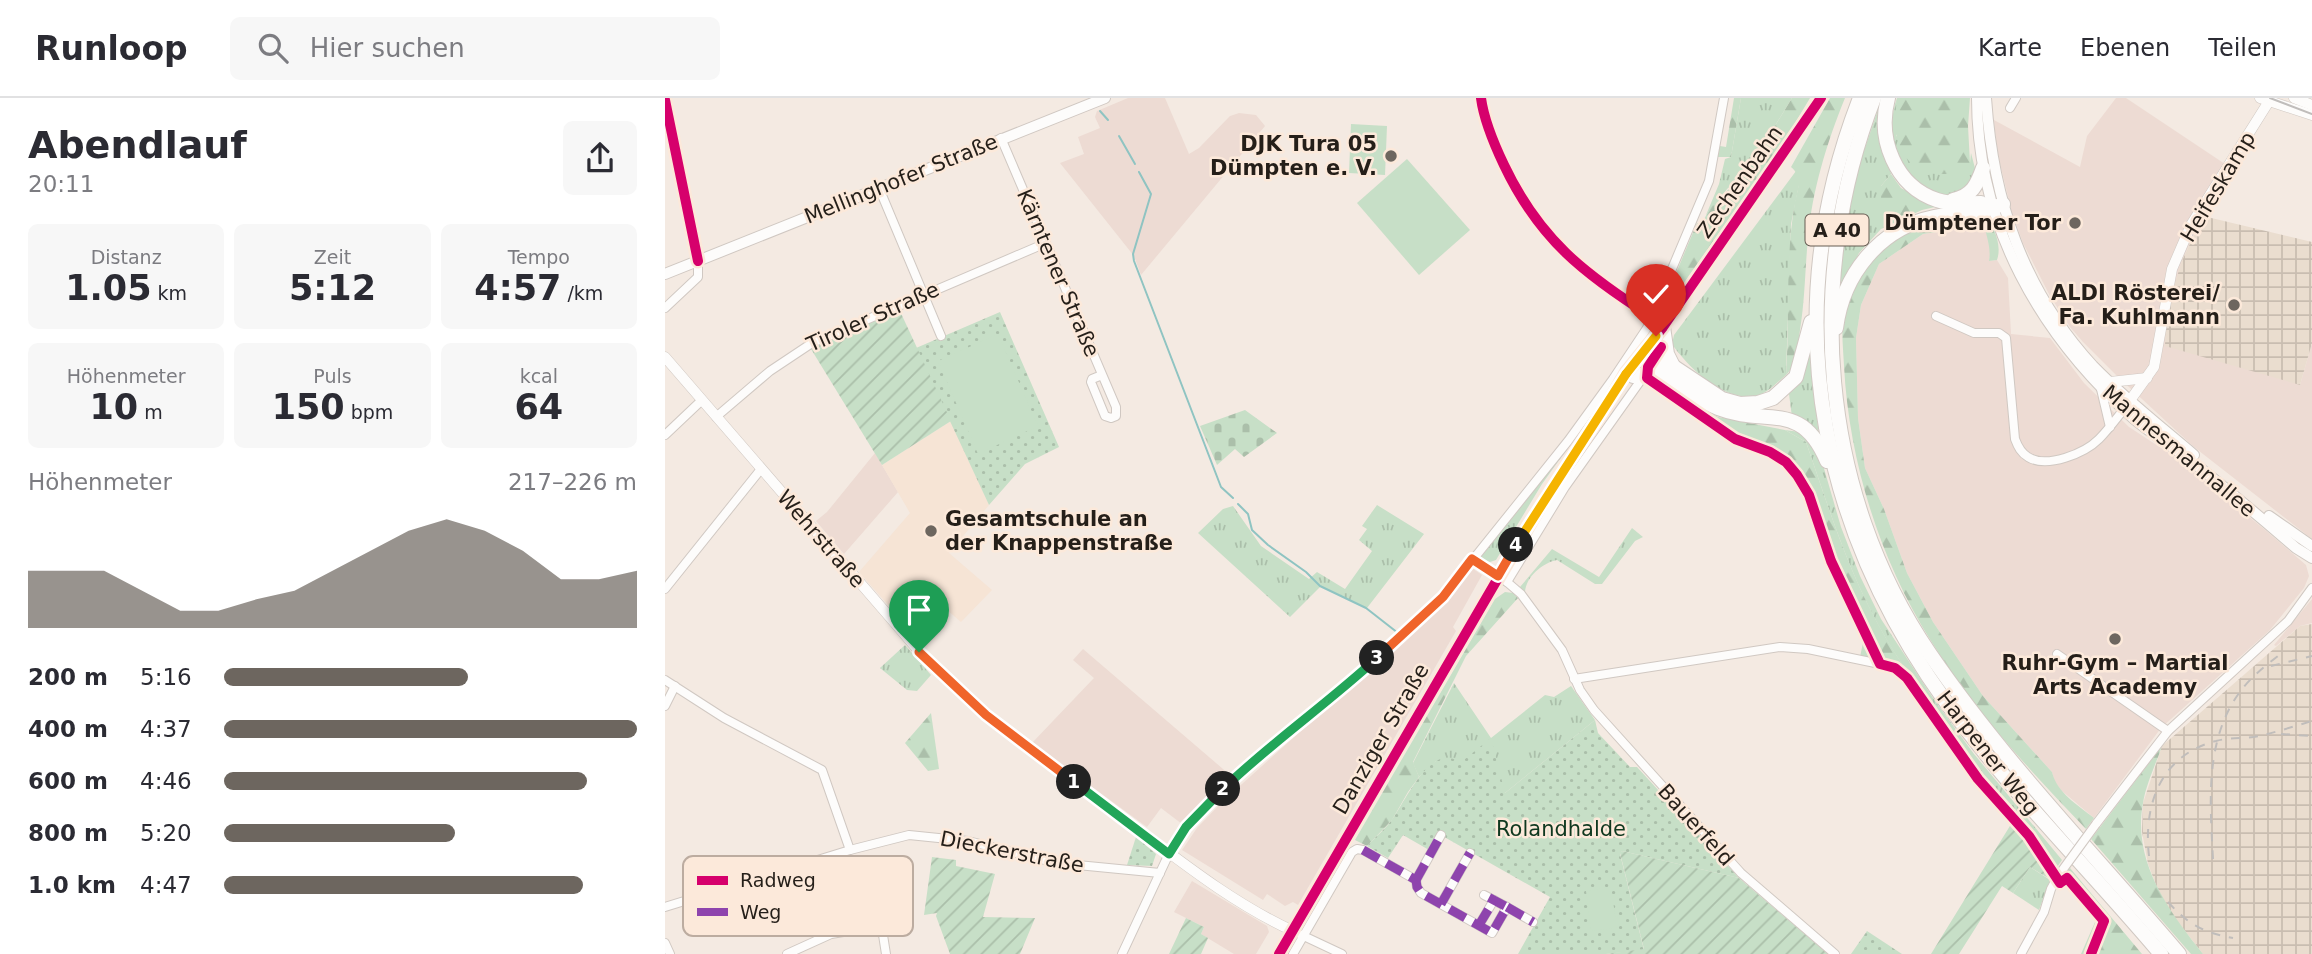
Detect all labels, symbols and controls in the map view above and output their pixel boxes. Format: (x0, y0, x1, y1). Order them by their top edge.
search box (230, 17, 720, 80)
text: Runloop (35, 29, 188, 68)
icon: search (254, 29, 292, 67)
text: Hier suchen (310, 33, 465, 63)
text: Karte (1978, 34, 2042, 62)
text: Ebenen (2080, 34, 2170, 62)
text: Teilen (2208, 34, 2277, 62)
button: share (563, 121, 637, 195)
street label: Zechenbahn (1693, 121, 1787, 243)
text: Abendlauf (28, 123, 247, 167)
street label: Heifeskamp (2176, 128, 2260, 246)
street label: Mellinghofer Straße (801, 129, 1001, 229)
place label: DJK Tura 05 Dümpten e. V. (1210, 132, 1377, 180)
marker: DJK Tura 05 Dümpten e. V. (1383, 148, 1399, 164)
text: 20:11 (28, 171, 94, 197)
street label: Kärntener Straße (1012, 186, 1104, 360)
place label: Dümptener Tor (1884, 211, 2062, 235)
road number: A 40 (1805, 214, 1869, 246)
marker: Dümptener Tor (2067, 215, 2083, 231)
text: Distanz (91, 246, 162, 268)
text: Zeit (314, 246, 351, 268)
text: Tempo (508, 246, 570, 268)
pin (1626, 264, 1686, 336)
text: 1.05 (65, 268, 152, 308)
text: 5:12 (289, 268, 376, 308)
text: 4:57 (474, 268, 561, 308)
icon: check (1637, 275, 1675, 313)
street label: Tiroler Straße (802, 277, 943, 357)
place label: ALDI Rösterei/ Fa. Kuhlmann (2051, 281, 2220, 329)
text: km (152, 282, 187, 304)
text: /km (561, 282, 603, 304)
marker: ALDI Rösterei/ Fa. Kuhlmann (2226, 297, 2242, 313)
text: Höhenmeter (67, 365, 186, 387)
text: Puls (313, 365, 352, 387)
text: kcal (520, 365, 558, 387)
street label: Mannesmannallee (2098, 380, 2260, 522)
text: 10 (90, 387, 138, 427)
text: 150 (272, 387, 345, 427)
text: 64 (514, 387, 563, 427)
text: m (138, 401, 163, 423)
text: bpm (345, 401, 393, 423)
text: Höhenmeter (28, 469, 172, 495)
text: 217–226 m (508, 469, 637, 495)
street label: Wehrstraße (772, 485, 870, 593)
place label: Gesamtschule an der Knappenstraße (945, 507, 1173, 555)
marker: Gesamtschule an der Knappenstraße (923, 523, 939, 539)
pin: 4 (1499, 528, 1533, 562)
text: 4 (1509, 533, 1522, 555)
pin (889, 580, 949, 652)
icon: arrive (900, 591, 938, 629)
marker: Ruhr-Gym – Martial Arts Academy (2107, 631, 2123, 647)
pin: 3 (1359, 640, 1395, 676)
text: 3 (1370, 646, 1383, 668)
place label: Ruhr-Gym – Martial Arts Academy (2001, 651, 2229, 699)
street label: Danziger Straße (1328, 659, 1434, 819)
text: 200 m (28, 664, 108, 690)
text: 5:16 (140, 664, 192, 690)
street label: Harpener Weg (1932, 686, 2044, 820)
text: 400 m (28, 716, 108, 742)
text: 4:37 (140, 716, 192, 742)
pin: 1 (1057, 764, 1091, 800)
text: 600 m (28, 768, 108, 794)
text: 4:46 (140, 768, 192, 794)
text: 1 (1067, 770, 1080, 792)
pin: 2 (1205, 772, 1241, 806)
text: 2 (1216, 777, 1229, 799)
street label: Bauerfeld (1653, 779, 1739, 871)
park label: Rolandhalde (1496, 817, 1626, 841)
text: 800 m (28, 820, 108, 846)
text: 5:20 (140, 820, 192, 846)
street label: Dieckerstraße (938, 826, 1086, 878)
legend (683, 856, 913, 936)
text: Radweg (740, 869, 816, 891)
text: 1.0 km (28, 872, 116, 898)
text: 4:47 (140, 872, 192, 898)
text: Weg (740, 901, 781, 923)

